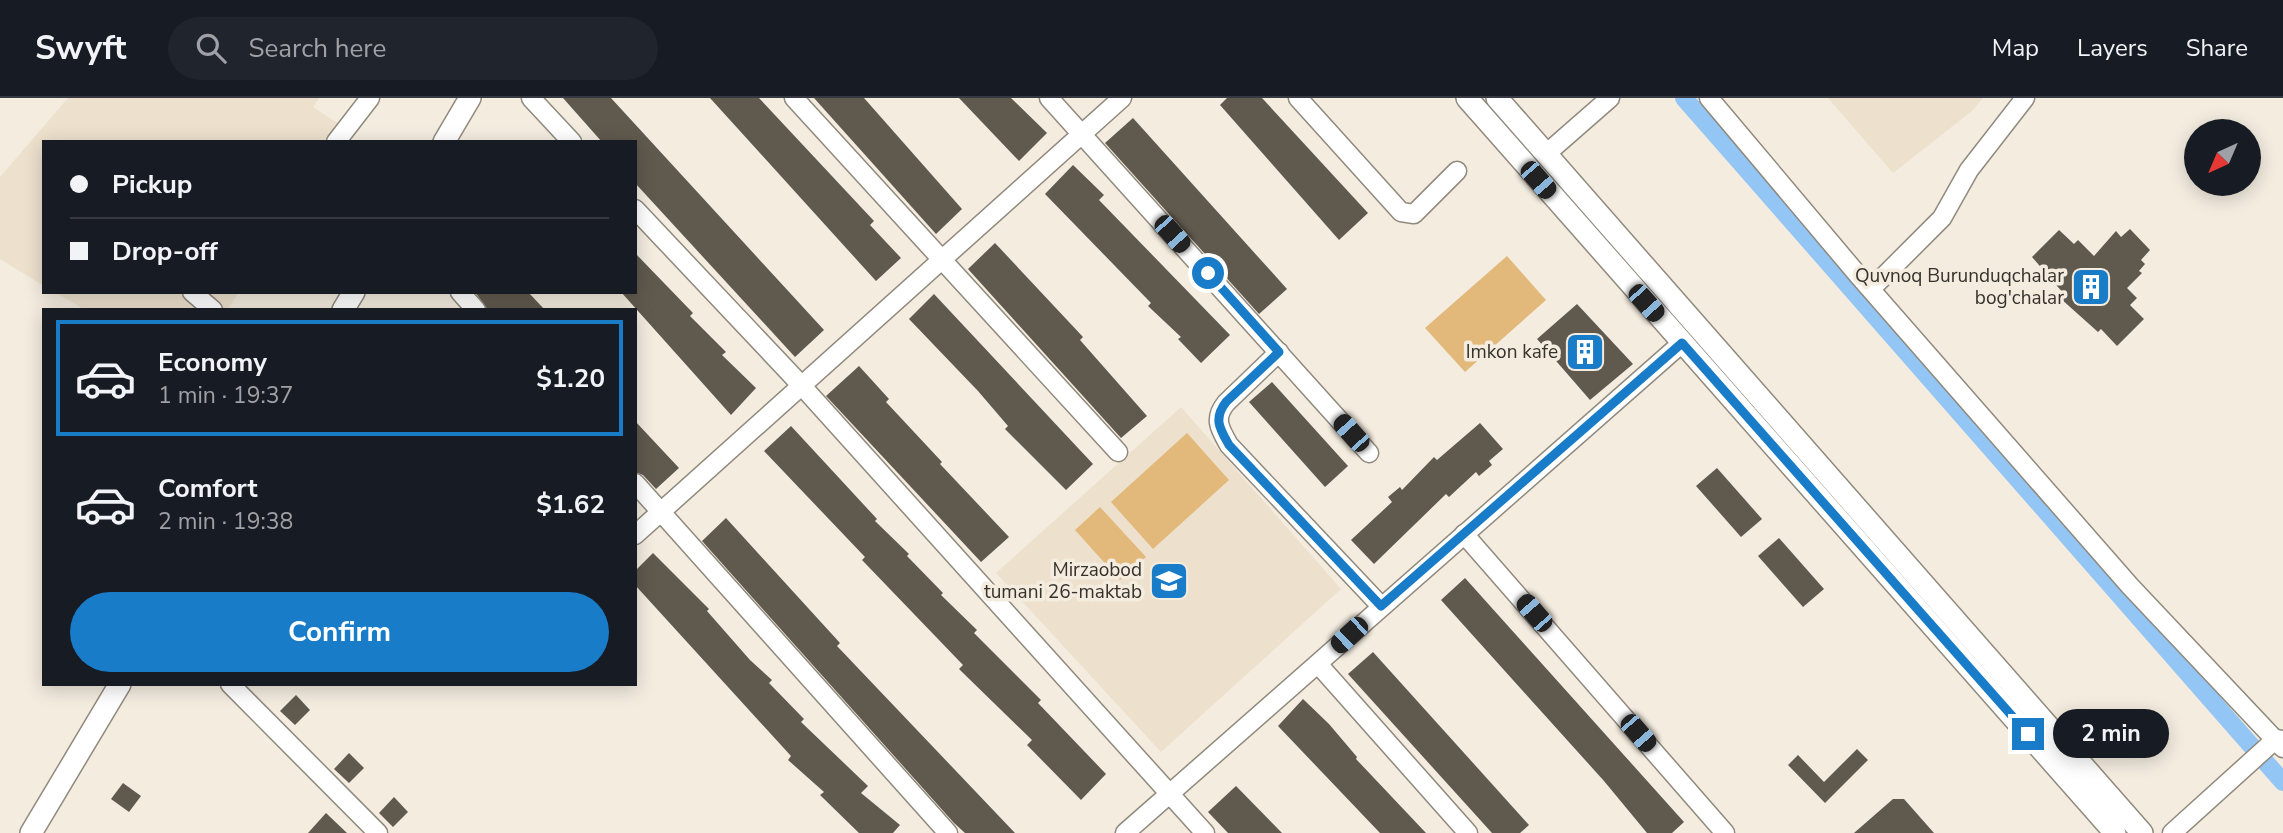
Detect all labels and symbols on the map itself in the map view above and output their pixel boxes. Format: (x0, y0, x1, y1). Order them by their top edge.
north arrow (2184, 119, 2261, 196)
car (1517, 157, 1560, 203)
car (1151, 211, 1194, 257)
route start (1192, 257, 1224, 289)
place label: Quvnoq Burunduqchalar bog'chalar (1855, 263, 2064, 311)
building icon: Quvnoq Burunduqchalar bog'chalar (2070, 266, 2112, 308)
car (1625, 280, 1668, 326)
building icon: Imkon kafe (1564, 331, 1606, 373)
place label: Imkon kafe (1466, 339, 1558, 365)
car (1330, 410, 1373, 456)
place label: Mirzaobod tumani 26-maktab (984, 557, 1142, 605)
school or university icon: Mirzaobod tumani 26-maktab (1148, 560, 1190, 602)
car (1513, 590, 1556, 636)
car (1327, 613, 1372, 657)
car (1617, 710, 1660, 756)
callout: 2 min (2052, 710, 2168, 758)
route end (2012, 718, 2044, 750)

